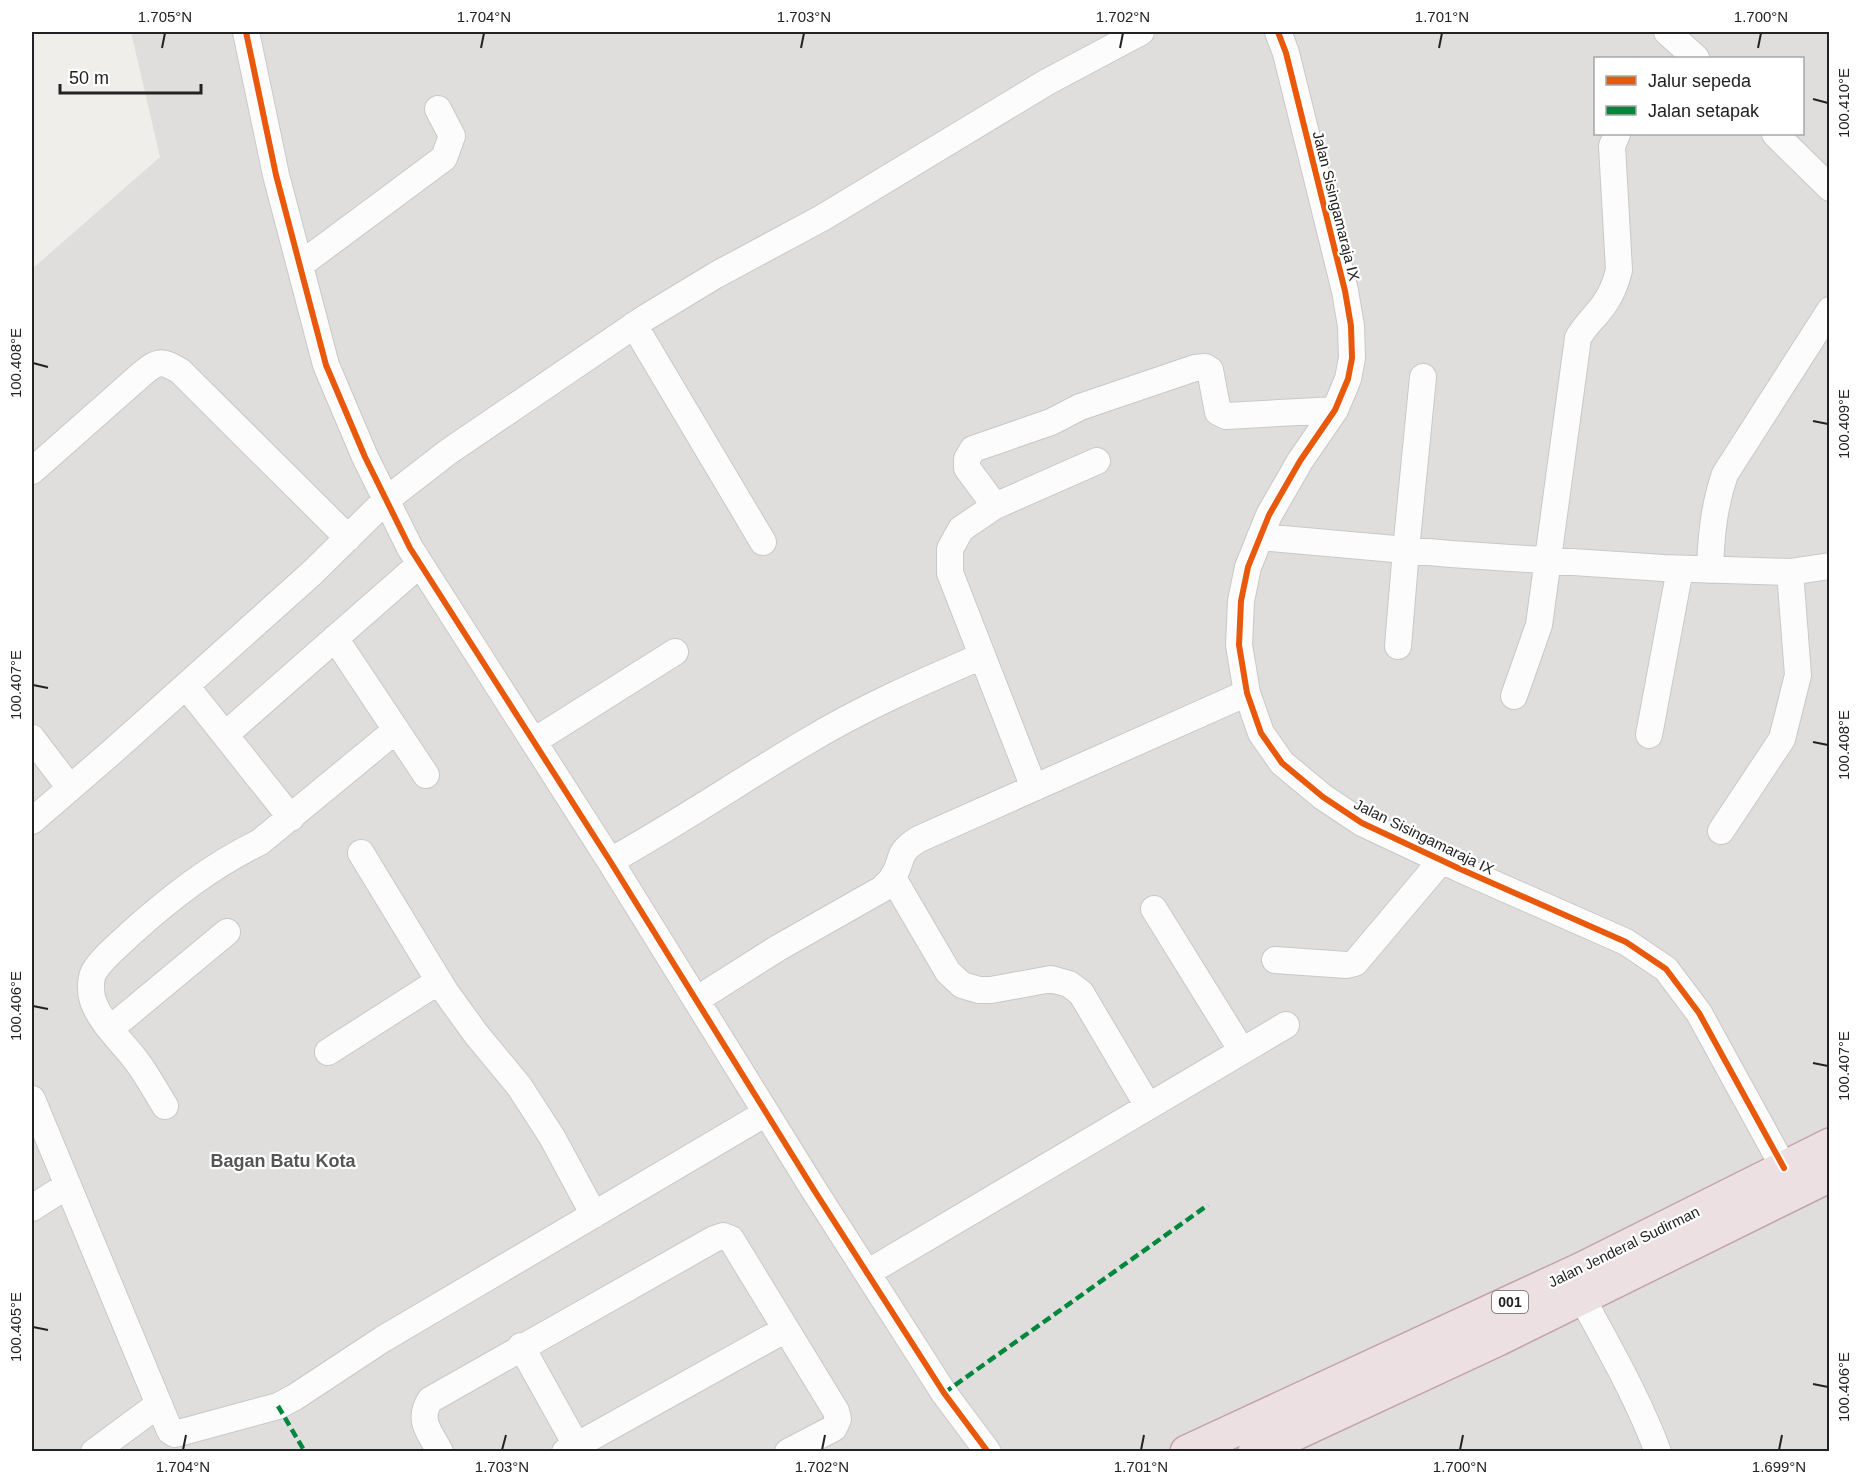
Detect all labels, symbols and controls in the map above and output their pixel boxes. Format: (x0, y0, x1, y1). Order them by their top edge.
text: 1.705°N (138, 8, 192, 25)
text: 1.704°N (457, 8, 511, 25)
text: 1.703°N (777, 8, 831, 25)
text: 1.702°N (1096, 8, 1150, 25)
text: 1.701°N (1415, 8, 1469, 25)
text: 1.700°N (1734, 8, 1788, 25)
scale bar (60, 57, 201, 95)
legend (1594, 57, 1804, 135)
text: 50 m (69, 68, 109, 88)
text: 100.410°E (1835, 68, 1852, 138)
text: Jalur sepeda (1648, 71, 1752, 91)
text: Jalan setapak (1648, 101, 1760, 121)
street label: Jalan Sisingamaraja IX (1310, 129, 1363, 282)
text: 100.408°E (7, 328, 24, 398)
text: 100.409°E (1835, 389, 1852, 459)
text: 100.407°E (7, 650, 24, 720)
text: 100.408°E (1835, 710, 1852, 780)
street label: Jalan Sisingamaraja IX (1352, 795, 1497, 878)
text: 100.406°E (7, 971, 24, 1041)
text: 100.407°E (1835, 1031, 1852, 1101)
district label: Bagan Batu Kota (210, 1151, 356, 1171)
street label: Jalan Jenderal Sudirman (1545, 1203, 1702, 1291)
road number: 001 (1492, 1291, 1528, 1313)
text: 100.405°E (7, 1292, 24, 1362)
text: 100.406°E (1835, 1352, 1852, 1422)
text: 1.704°N (156, 1458, 210, 1475)
text: 1.703°N (475, 1458, 529, 1475)
text: 1.702°N (795, 1458, 849, 1475)
text: 1.701°N (1114, 1458, 1168, 1475)
text: 1.700°N (1433, 1458, 1487, 1475)
text: 1.699°N (1752, 1458, 1806, 1475)

